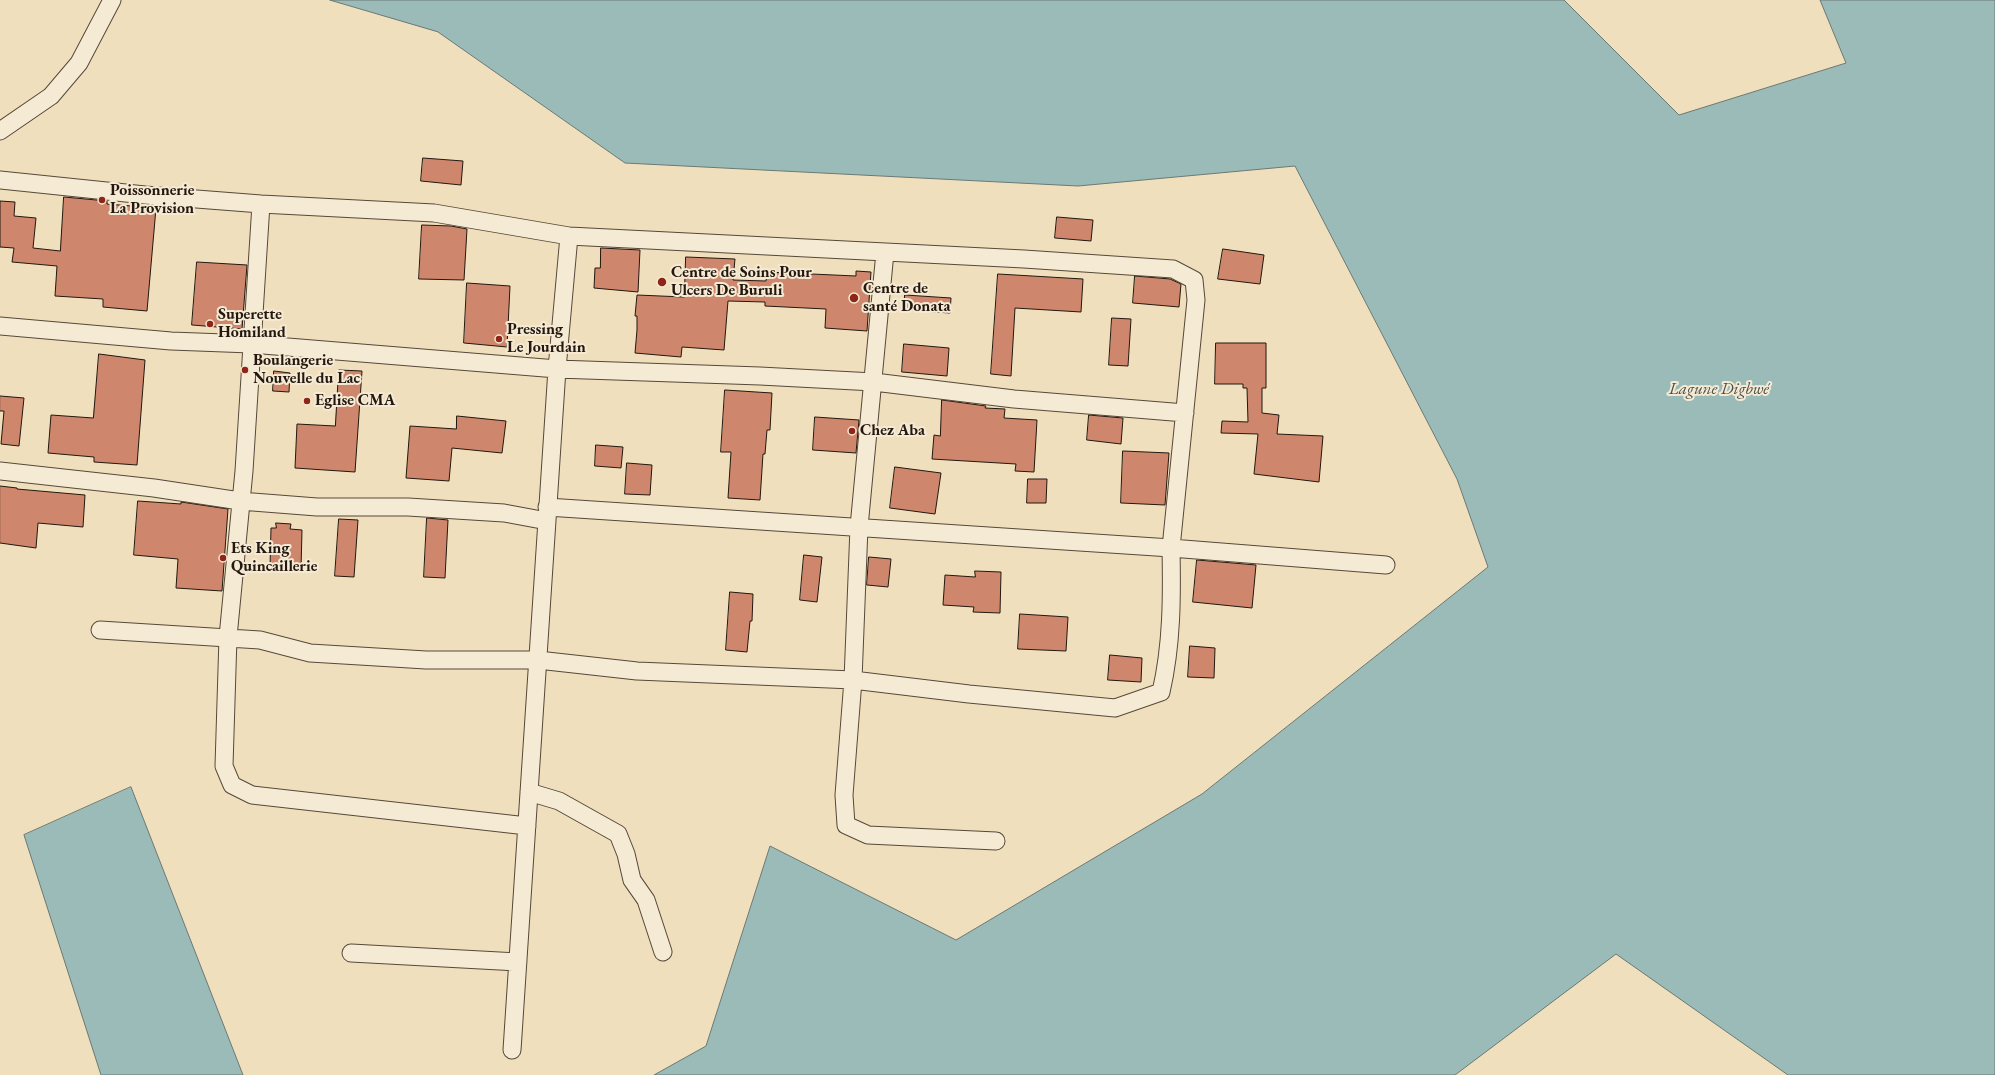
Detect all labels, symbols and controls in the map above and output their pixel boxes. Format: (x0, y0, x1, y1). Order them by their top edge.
place label: Poissonnerie La Provision (110, 181, 194, 219)
marker: Poissonnerie La Provision (97, 195, 107, 205)
place label: Centre de Soins Pour Ulcers De Buruli (671, 263, 812, 301)
marker: Centre de Soins Pour Ulcers De Buruli (656, 276, 668, 288)
place label: Centre de santé Donata (863, 279, 950, 317)
marker: Centre de santé Donata (848, 292, 860, 304)
place label: Superette Homiland (218, 305, 286, 343)
marker: Superette Homiland (205, 319, 215, 329)
place label: Pressing Le Jourdain (507, 320, 586, 358)
marker: Pressing Le Jourdain (494, 334, 504, 344)
place label: Boulangerie Nouvelle du Lac (253, 351, 360, 389)
marker: Boulangerie Nouvelle du Lac (240, 365, 250, 375)
water label: Lagune Digbwé (1669, 379, 1769, 399)
place label: Eglise CMA (315, 391, 395, 411)
marker: Eglise CMA (302, 396, 312, 406)
place label: Chez Aba (860, 421, 925, 441)
marker: Chez Aba (847, 426, 857, 436)
place label: Ets King Quincaillerie (231, 539, 317, 577)
marker: Ets King Quincaillerie (218, 553, 228, 563)

